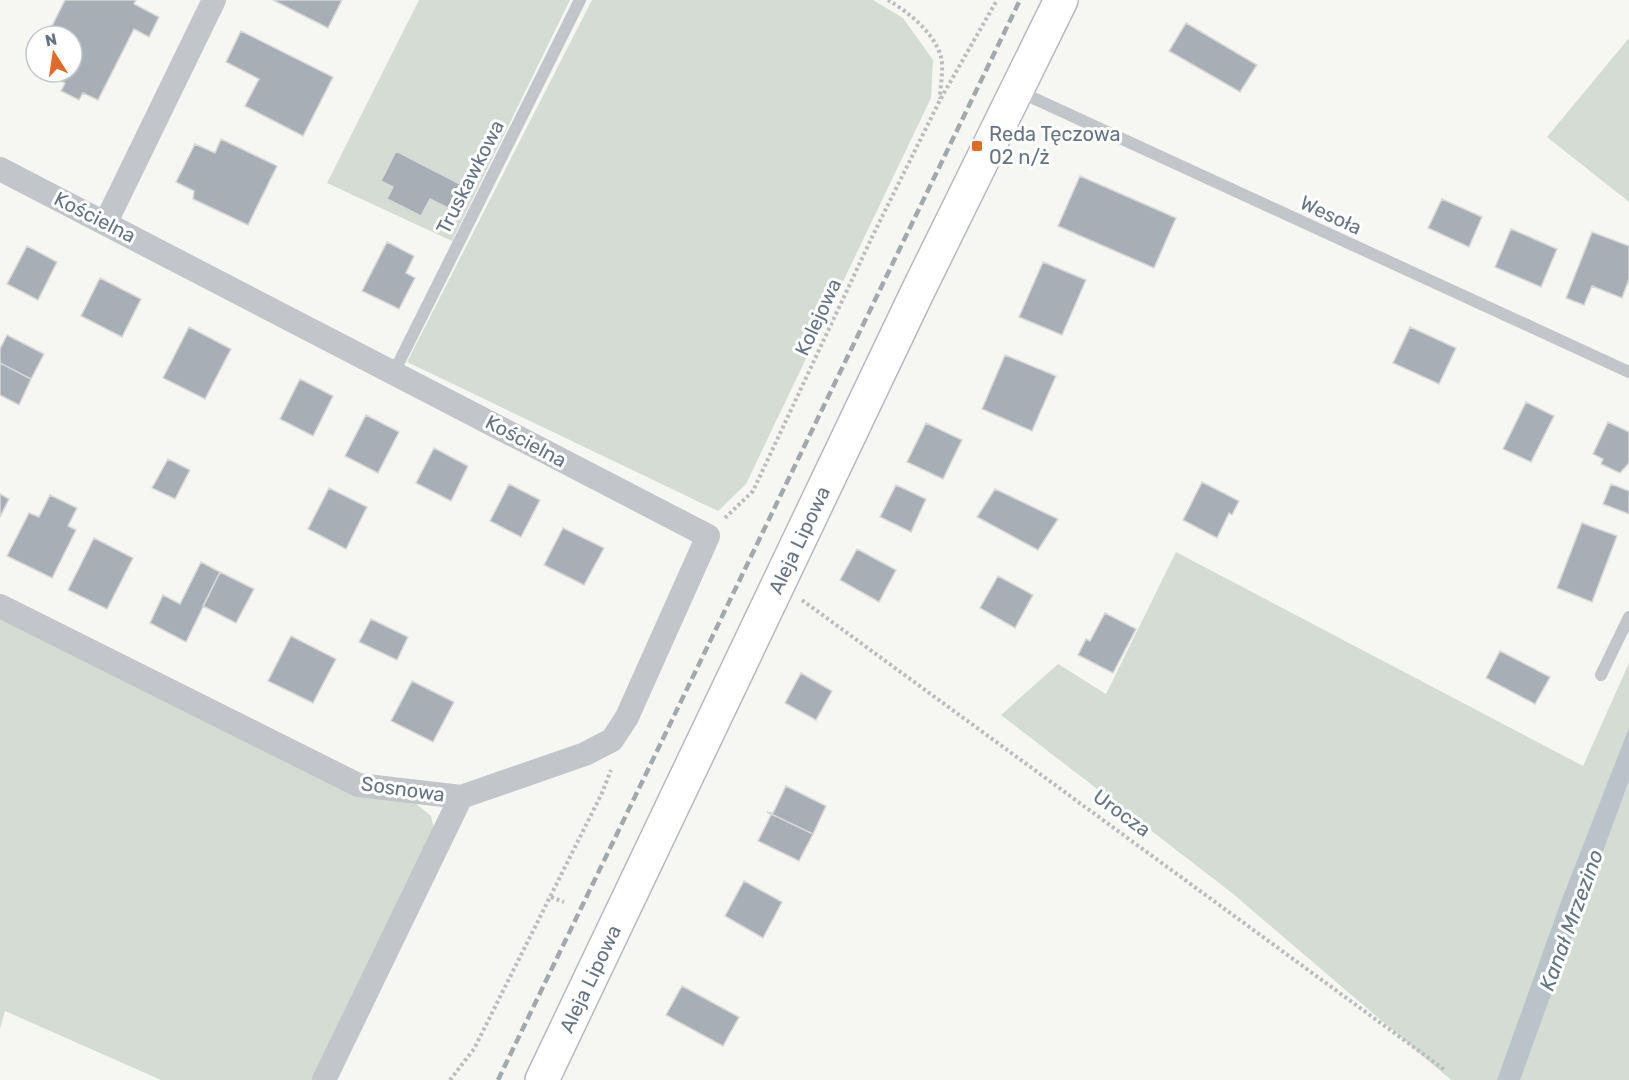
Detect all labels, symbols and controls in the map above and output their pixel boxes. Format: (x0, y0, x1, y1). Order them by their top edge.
north arrow (24, 24, 84, 84)
text: N (43, 29, 59, 50)
street label: Truskawkowa (431, 116, 509, 238)
place label: Reda Tęczowa 02 n/ż (989, 122, 1120, 169)
marker: Reda Tęczowa 02 n/ż (970, 139, 984, 153)
street label: Kościelna (50, 186, 140, 248)
street label: Wesoła (1296, 190, 1366, 240)
street label: Kolejowa (790, 275, 846, 359)
street label: Kościelna (481, 410, 571, 472)
street label: Aleja Lipowa (763, 482, 835, 598)
street label: Sosnowa (360, 771, 446, 807)
street label: Urocza (1089, 784, 1155, 842)
water label: Kanał Mrzezino (1534, 846, 1608, 994)
street label: Aleja Lipowa (554, 921, 626, 1037)

